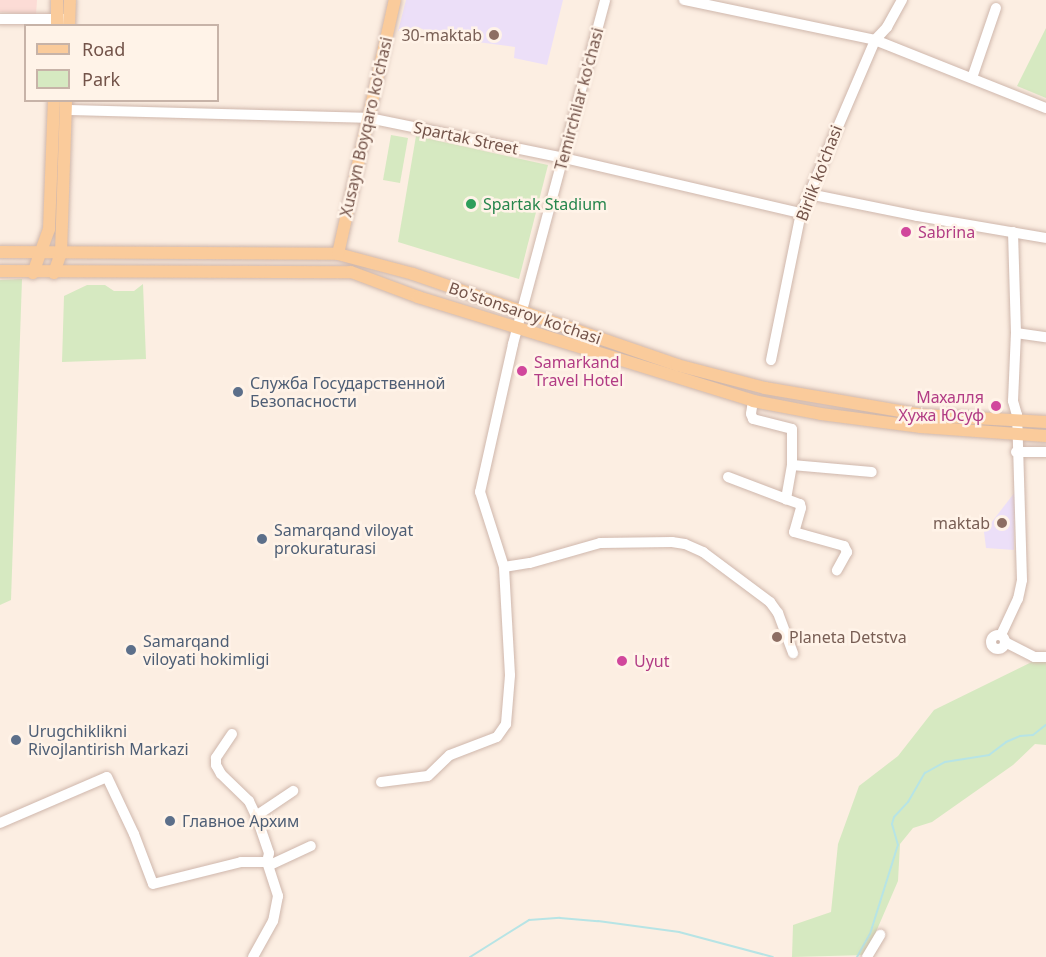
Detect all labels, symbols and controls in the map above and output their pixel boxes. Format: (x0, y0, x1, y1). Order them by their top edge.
legend (24, 24, 219, 102)
place label: 30-maktab (401, 25, 482, 45)
street label: Temirchilar ko'chasi (551, 26, 607, 172)
marker: 30-maktab (487, 28, 501, 42)
street label: Xusayn Boyqaro ko'chasi (336, 35, 396, 219)
text: Road (82, 37, 125, 61)
text: Park (82, 67, 120, 91)
street label: Spartak Street (412, 118, 520, 158)
street label: Birlik ko'chasi (792, 122, 846, 224)
place label: Spartak Stadium (483, 194, 607, 214)
marker: Spartak Stadium (464, 197, 478, 211)
place label: Sabrina (918, 222, 975, 242)
marker: Sabrina (899, 225, 913, 239)
street label: Bo'stonsaroy ko'chasi (446, 278, 604, 348)
place label: Samarkand Travel Hotel (534, 352, 623, 390)
marker: Samarkand Travel Hotel (515, 364, 529, 378)
place label: Служба Государственной Безопасности (250, 373, 445, 411)
marker: Служба Государственной Безопасности (231, 385, 245, 399)
place label: Махалля Хужа Юсуф (898, 387, 984, 425)
marker: Махалля Хужа Юсуф (989, 399, 1003, 413)
place label: maktab (933, 513, 990, 533)
marker: maktab (995, 516, 1009, 530)
place label: Samarqand viloyat prokuraturasi (274, 520, 413, 558)
marker: Samarqand viloyat prokuraturasi (255, 532, 269, 546)
place label: Planeta Detstva (789, 627, 907, 647)
marker: Planeta Detstva (770, 630, 784, 644)
place label: Samarqand viloyati hokimligi (143, 631, 269, 669)
marker: Samarqand viloyati hokimligi (124, 643, 138, 657)
place label: Uyut (634, 651, 670, 671)
marker: Uyut (615, 654, 629, 668)
place label: Urugchiklikni Rivojlantirish Markazi (28, 721, 189, 759)
marker: Urugchiklikni Rivojlantirish Markazi (9, 733, 23, 747)
place label: Главное Архим (182, 811, 299, 831)
marker: Главное Архим (163, 814, 177, 828)

